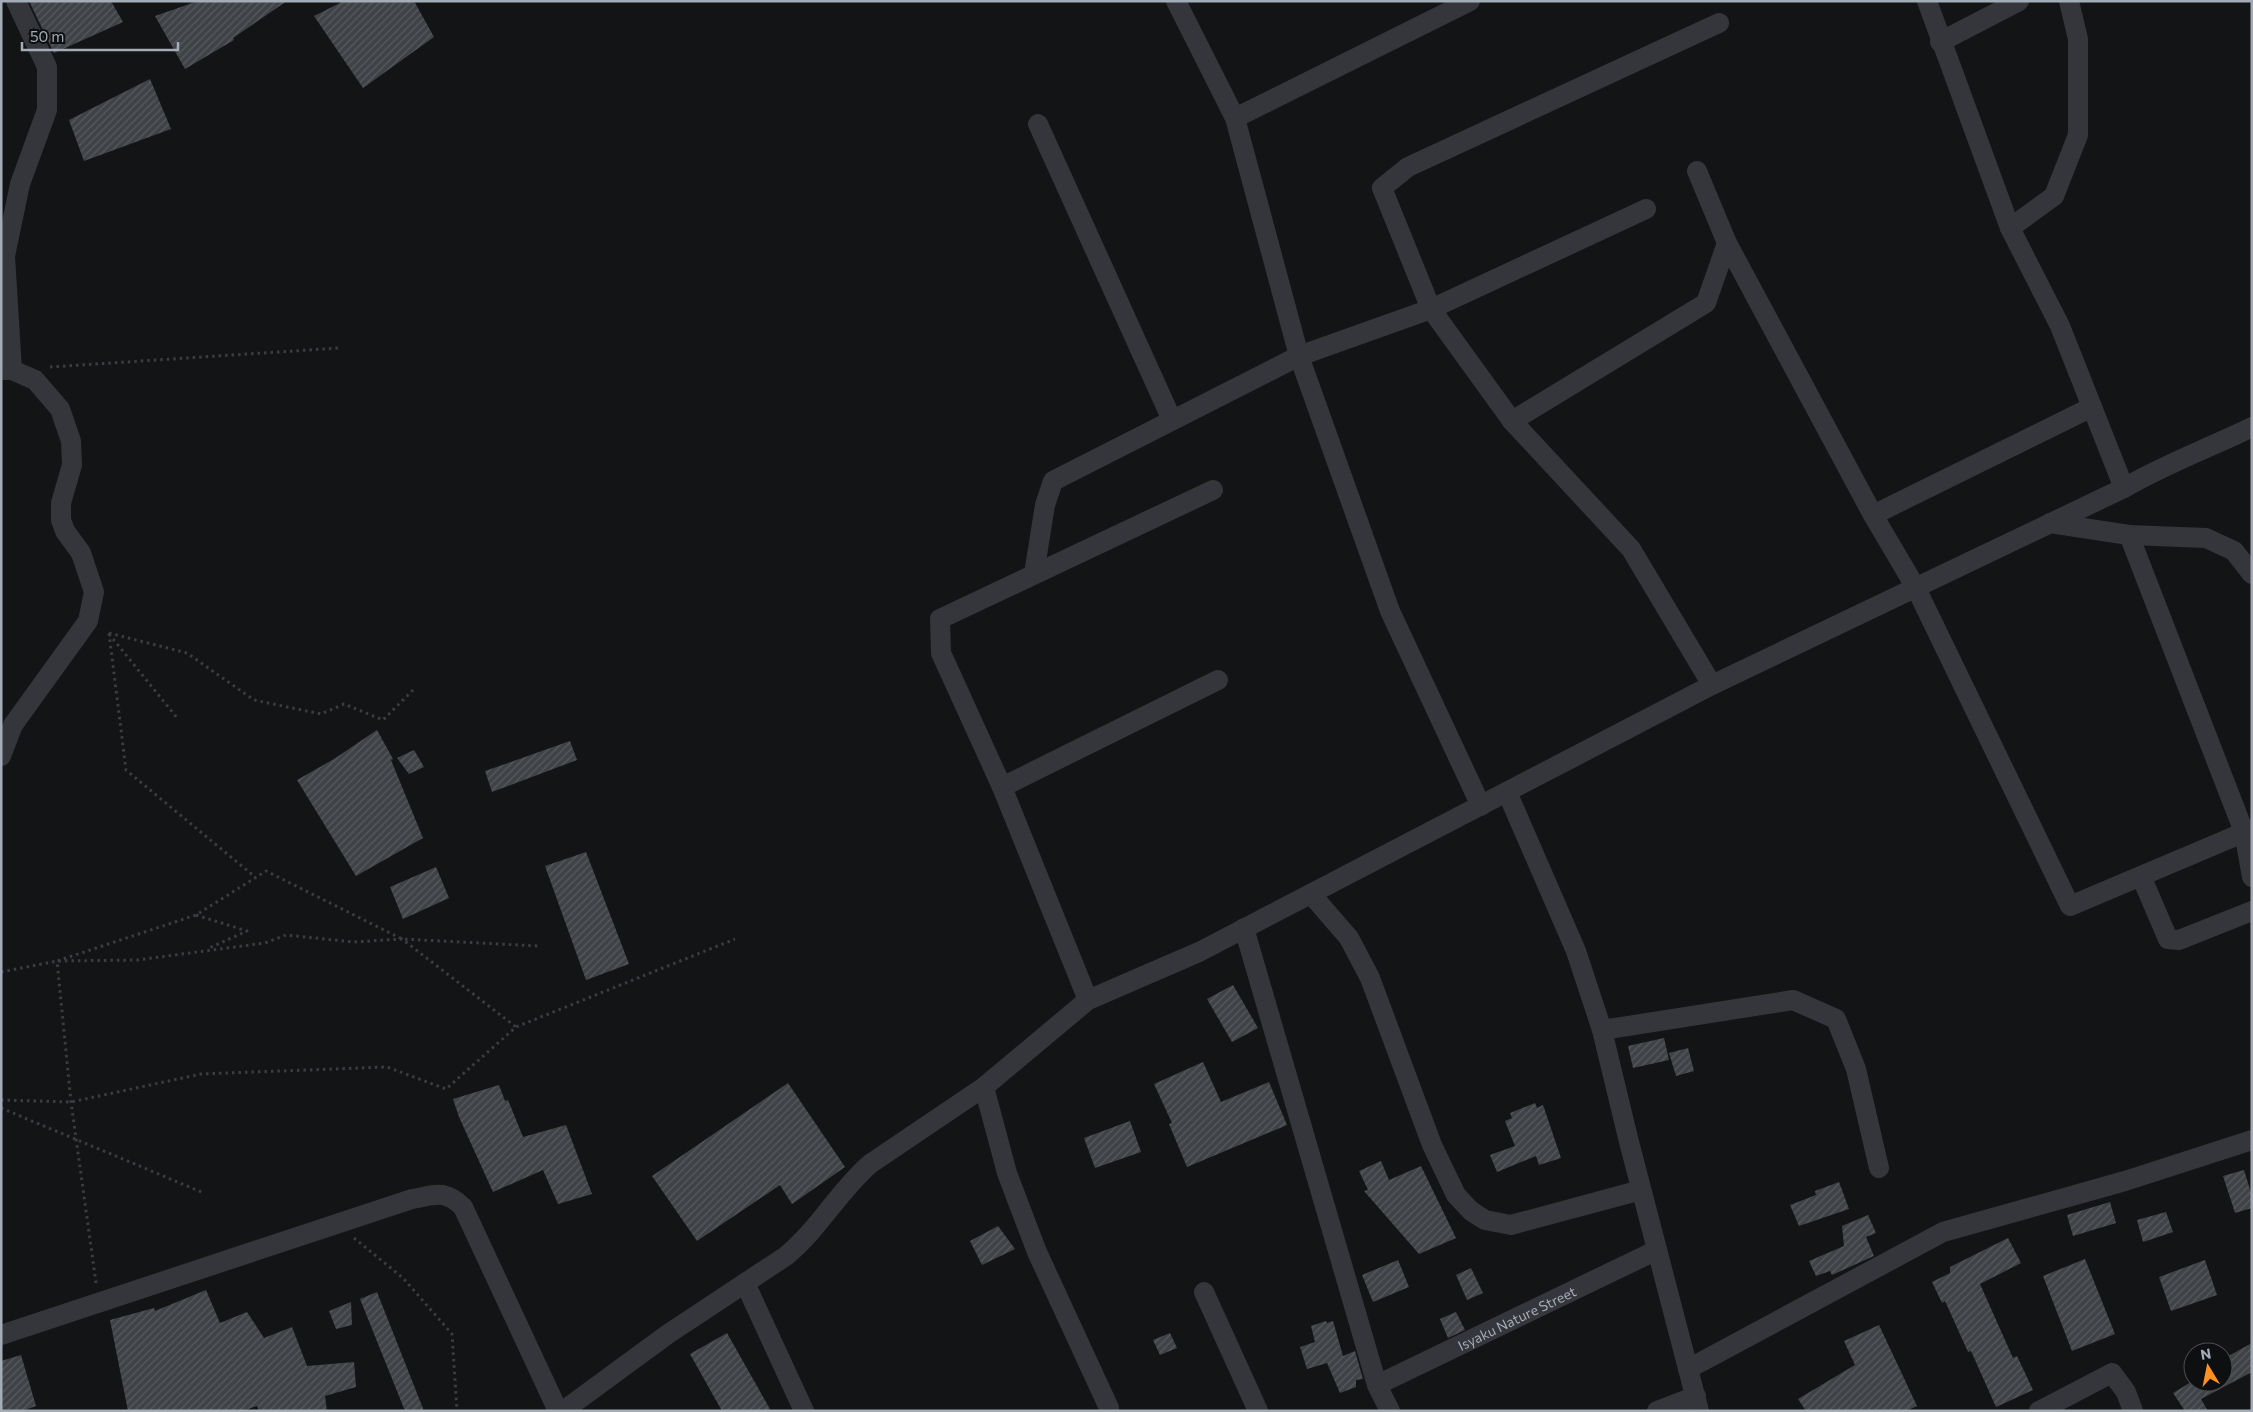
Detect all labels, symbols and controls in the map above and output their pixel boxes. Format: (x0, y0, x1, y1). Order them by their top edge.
scale bar (22, 20, 179, 52)
text: 50 m (30, 27, 64, 45)
street label: Isyaku Nature Street (1455, 1282, 1579, 1353)
north arrow (2183, 1342, 2233, 1392)
text: N (2199, 1344, 2212, 1363)

